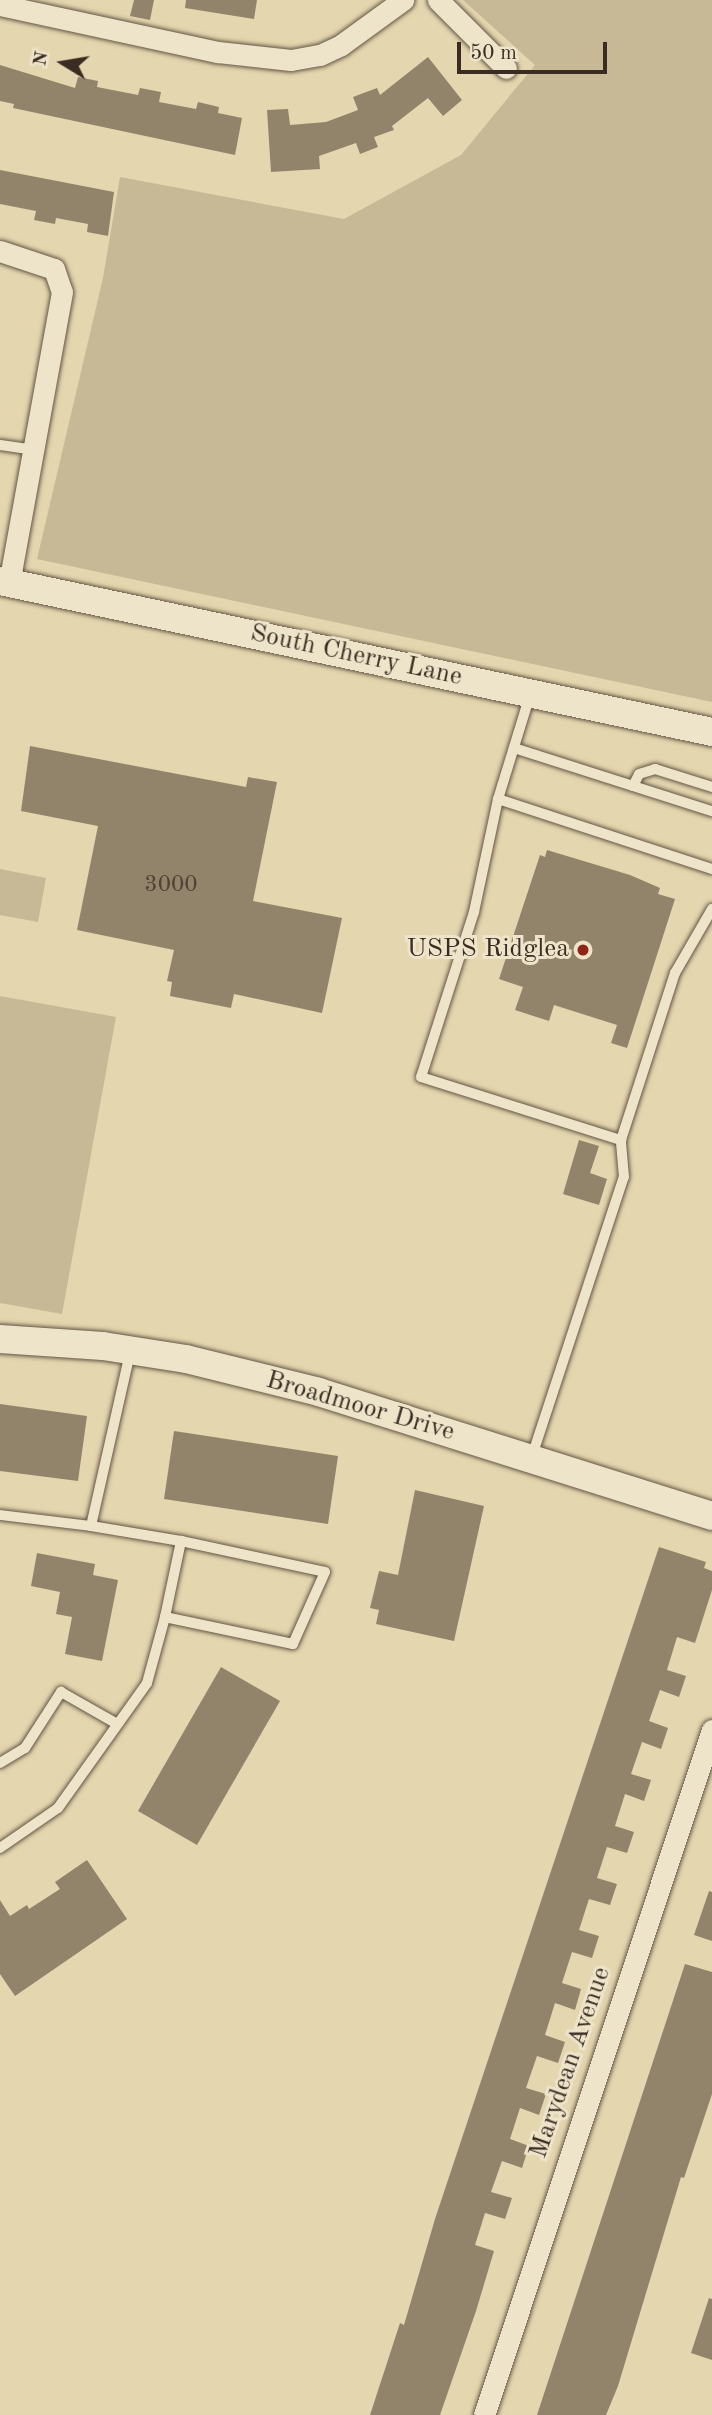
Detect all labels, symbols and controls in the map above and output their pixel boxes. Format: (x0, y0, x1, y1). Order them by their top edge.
north arrow (28, 28, 98, 98)
scale bar (460, 28, 610, 72)
text: 50 m (470, 43, 517, 64)
text: N (31, 50, 53, 68)
street label: South Cherry Lane (247, 618, 465, 694)
house number: 3000 (144, 871, 198, 899)
place label: USPS Ridglea (406, 934, 569, 966)
marker: USPS Ridglea (575, 942, 591, 958)
street label: Broadmoor Drive (262, 1365, 458, 1449)
street label: Marydean Avenue (524, 1963, 618, 2163)

